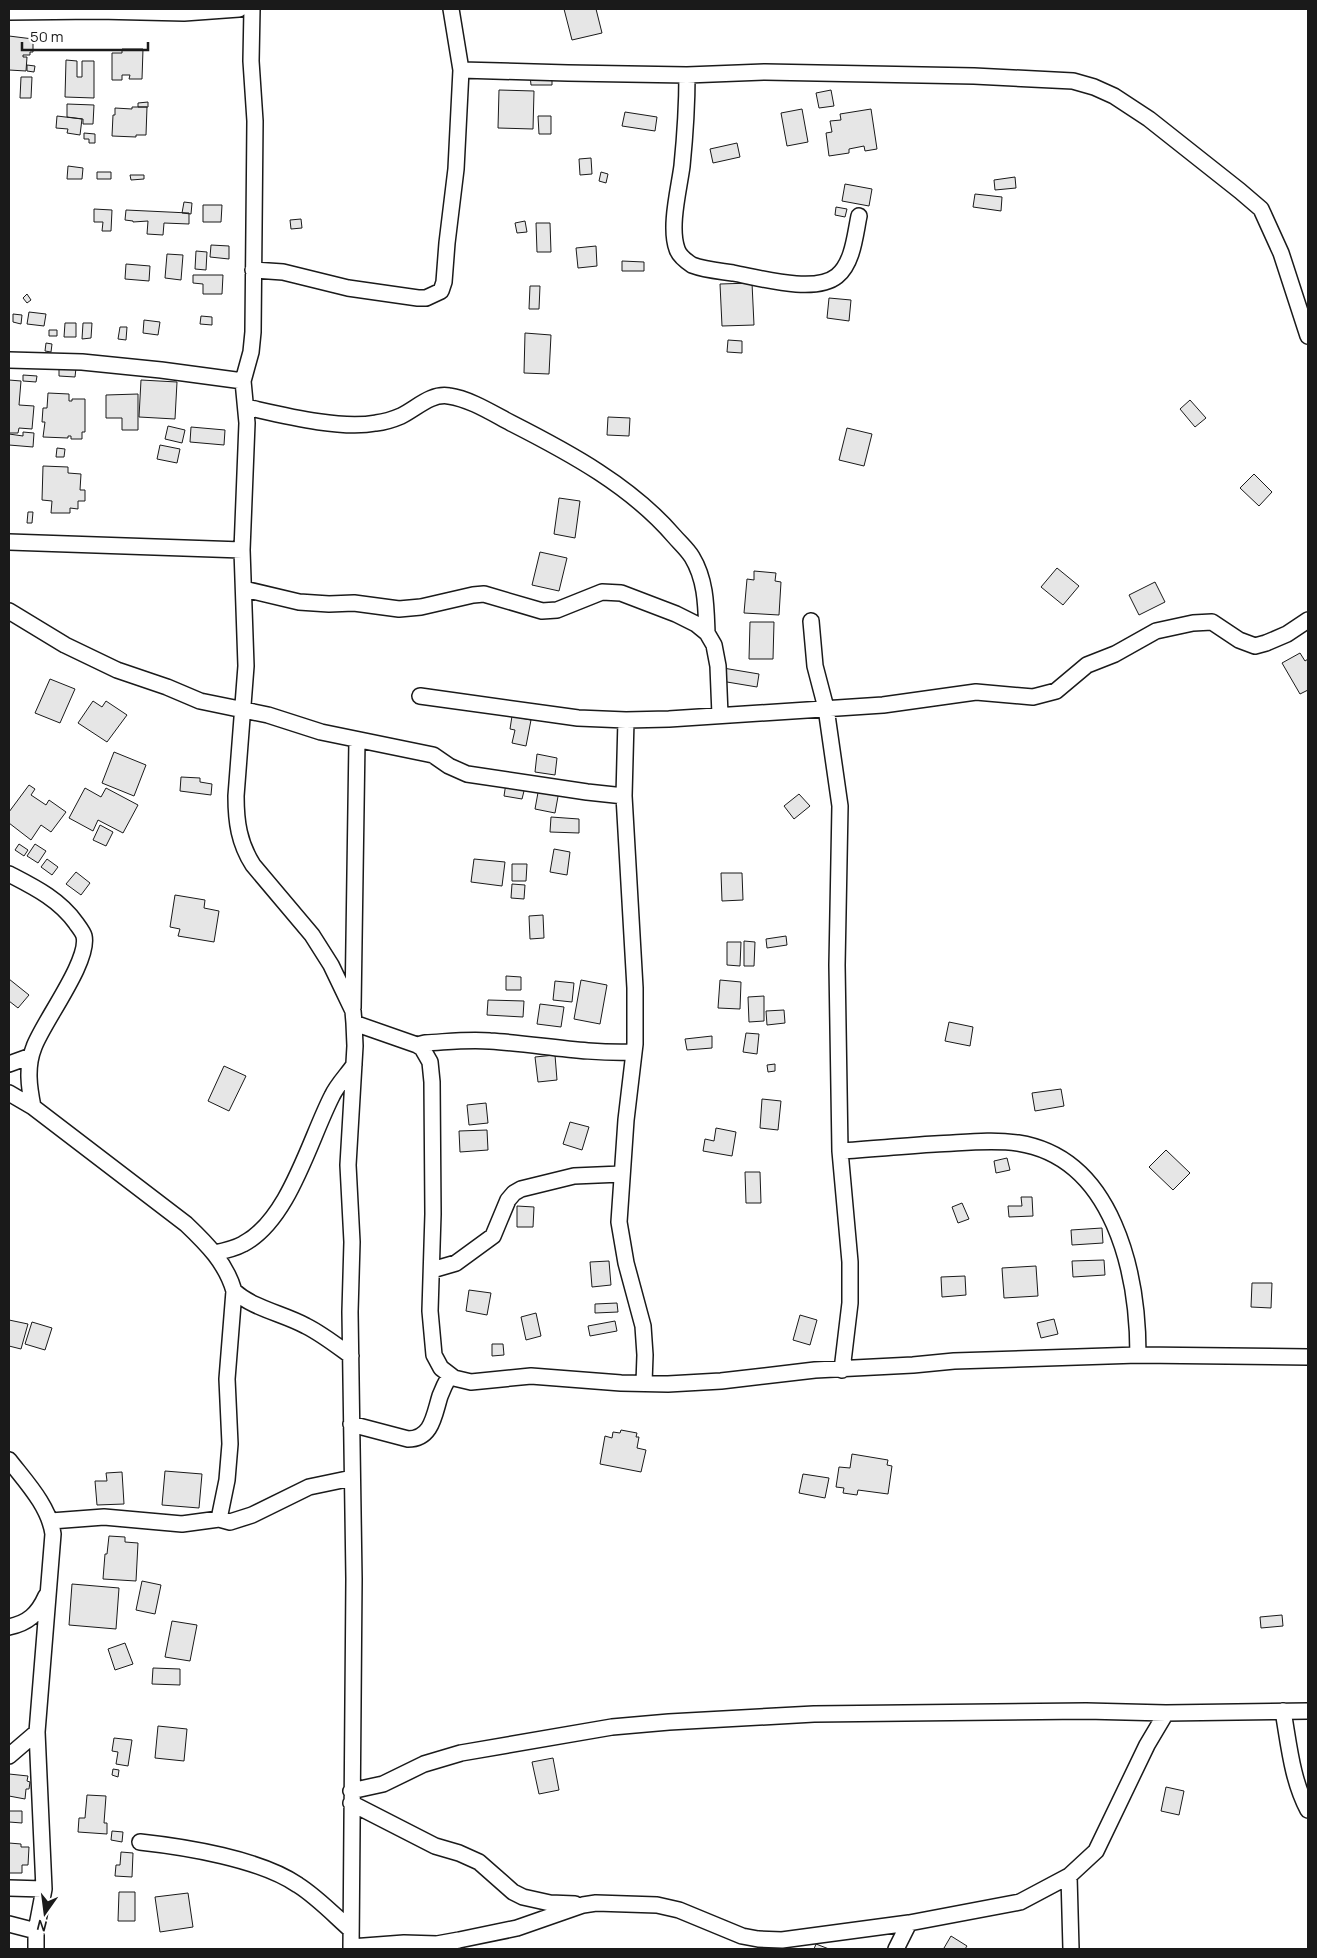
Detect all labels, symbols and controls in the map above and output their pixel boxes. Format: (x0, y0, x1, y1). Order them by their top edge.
scale bar (22, 20, 149, 52)
text: 50 m (30, 26, 64, 47)
north arrow (20, 1888, 70, 1938)
text: N (35, 1916, 49, 1937)

